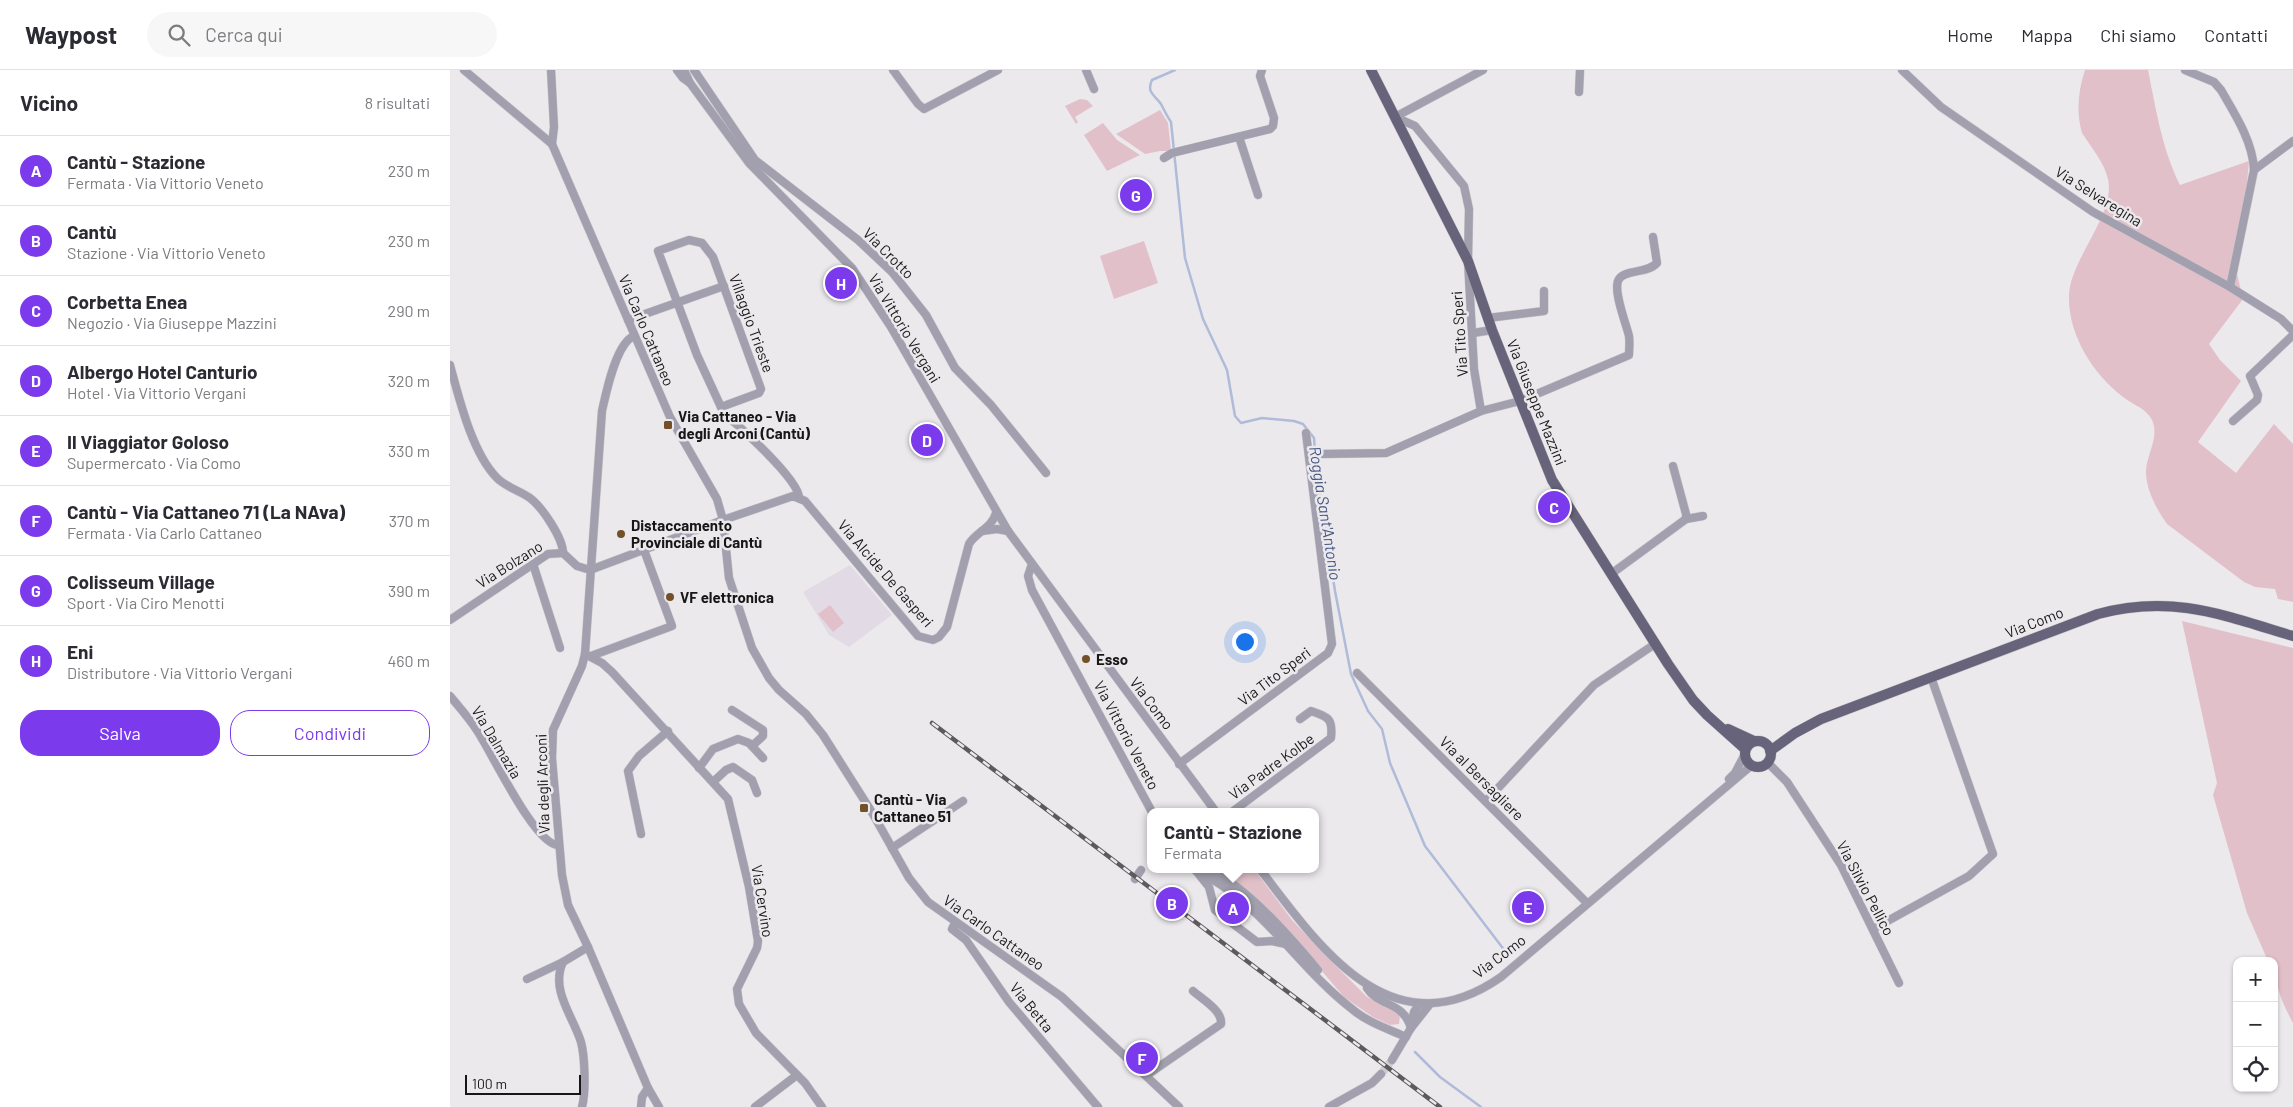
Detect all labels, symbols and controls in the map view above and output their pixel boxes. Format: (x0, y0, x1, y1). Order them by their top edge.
search box (147, 12, 497, 57)
text: Waypost (25, 20, 117, 49)
icon: search (165, 21, 193, 49)
text: Cerca qui (205, 23, 283, 46)
text: Home (1947, 24, 1993, 46)
text: Mappa (2021, 24, 2072, 46)
text: Chi siamo (2100, 24, 2176, 46)
text: Contatti (2204, 24, 2268, 46)
text: Vicino (20, 90, 78, 115)
text: 8 risultati (365, 93, 430, 112)
text: Cantù - Stazione (67, 150, 205, 173)
text: A (31, 161, 41, 180)
text: 230 m (388, 161, 430, 180)
street label: Via Selvaregina (2052, 162, 2146, 230)
text: Fermata · Via Vittorio Veneto (67, 173, 264, 192)
pin: G (1120, 176, 1152, 214)
text: Cantù (67, 220, 117, 243)
street label: Via Crotto (860, 224, 918, 282)
text: B (31, 231, 41, 250)
text: 230 m (388, 231, 430, 250)
text: Stazione · Via Vittorio Veneto (67, 243, 266, 262)
pin: H (825, 264, 857, 302)
street label: Via Vittorio Vergani (865, 270, 945, 386)
street label: Villaggio Trieste (726, 271, 778, 375)
street label: Via Carlo Cattaneo (615, 272, 679, 388)
text: Corbetta Enea (67, 290, 187, 313)
street label: Via Tito Speri (1447, 290, 1471, 378)
text: C (31, 301, 41, 320)
text: 290 m (388, 301, 430, 320)
text: Negozio · Via Giuseppe Mazzini (67, 313, 277, 332)
street label: Via Giuseppe Mazzini (1503, 336, 1571, 468)
text: Albergo Hotel Canturio (67, 360, 258, 383)
text: D (31, 371, 41, 390)
text: 320 m (388, 371, 430, 390)
text: Hotel · Via Vittorio Vergani (67, 383, 246, 402)
place label: Via Cattaneo - Via degli Arconi (Cantù) (678, 407, 811, 442)
marker: Via Cattaneo - Via degli Arconi (Cantù) (662, 419, 674, 431)
pin: D (911, 421, 943, 459)
text: Il Viaggiator Goloso (67, 430, 229, 453)
text: E (31, 441, 41, 460)
text: 330 m (388, 441, 430, 460)
water label: Roggia Sant'Antonio (1306, 445, 1346, 581)
text: Supermercato · Via Como (67, 453, 241, 472)
pin: C (1538, 488, 1570, 526)
text: Cantù - Via Cattaneo 71 (La NAva) (67, 500, 345, 523)
text: F (32, 511, 40, 530)
text: 370 m (389, 511, 430, 530)
place label: Distaccamento Provinciale di Cantù (631, 516, 762, 551)
street label: Via Alcide De Gasperi (834, 516, 938, 630)
text: Fermata · Via Carlo Cattaneo (67, 523, 262, 542)
marker: Distaccamento Provinciale di Cantù (615, 528, 627, 540)
street label: Via Bolzano (472, 537, 546, 591)
text: Colisseum Village (67, 570, 215, 593)
text: G (31, 581, 41, 600)
text: 390 m (388, 581, 430, 600)
place label: VF elettronica (680, 588, 774, 606)
marker: VF elettronica (664, 591, 676, 603)
text: Sport · Via Ciro Menotti (67, 593, 225, 612)
street label: Via Como (2002, 603, 2066, 641)
your location (1232, 629, 1258, 655)
text: Eni (67, 640, 93, 663)
street label: Via Tito Speri (1234, 643, 1314, 709)
place label: Esso (1096, 650, 1128, 668)
text: H (31, 651, 41, 670)
text: 460 m (387, 651, 430, 670)
marker: Esso (1080, 653, 1092, 665)
text: Distributore · Via Vittorio Vergani (67, 663, 293, 682)
street label: Via Como (1126, 673, 1178, 733)
street label: Via Vittorio Veneto (1091, 677, 1163, 793)
street label: Via Dalmazia (468, 702, 526, 782)
button: Salva (20, 710, 220, 756)
button: Condividi (230, 710, 430, 756)
street label: Via Padre Kolbe (1225, 729, 1317, 803)
street label: Via al Bersagliere (1436, 732, 1528, 824)
street label: Via degli Arconi (531, 734, 553, 834)
place label: Cantù - Via Cattaneo 51 (874, 790, 951, 825)
marker: Cantù - Via Cattaneo 51 (858, 802, 870, 814)
popup (1147, 808, 1319, 873)
text: Cantù - Stazione (1164, 820, 1302, 843)
street label: Via Silvio Pellico (1833, 838, 1899, 938)
text: Fermata (1164, 843, 1222, 862)
street label: Via Cervino (748, 863, 778, 939)
pin: B (1156, 884, 1188, 922)
pin: E (1512, 888, 1544, 926)
pin: A (1217, 889, 1249, 927)
street label: Via Carlo Cattaneo (940, 890, 1048, 974)
street label: Via Como (1469, 930, 1529, 982)
map controls (2233, 957, 2278, 1092)
button: + (2233, 957, 2278, 1002)
street label: Via Betta (1006, 978, 1058, 1036)
button: − (2233, 1002, 2278, 1047)
pin: F (1126, 1039, 1158, 1077)
button: locate (2233, 1047, 2278, 1092)
scale bar (465, 1072, 581, 1095)
text: 100 m (472, 1075, 507, 1092)

